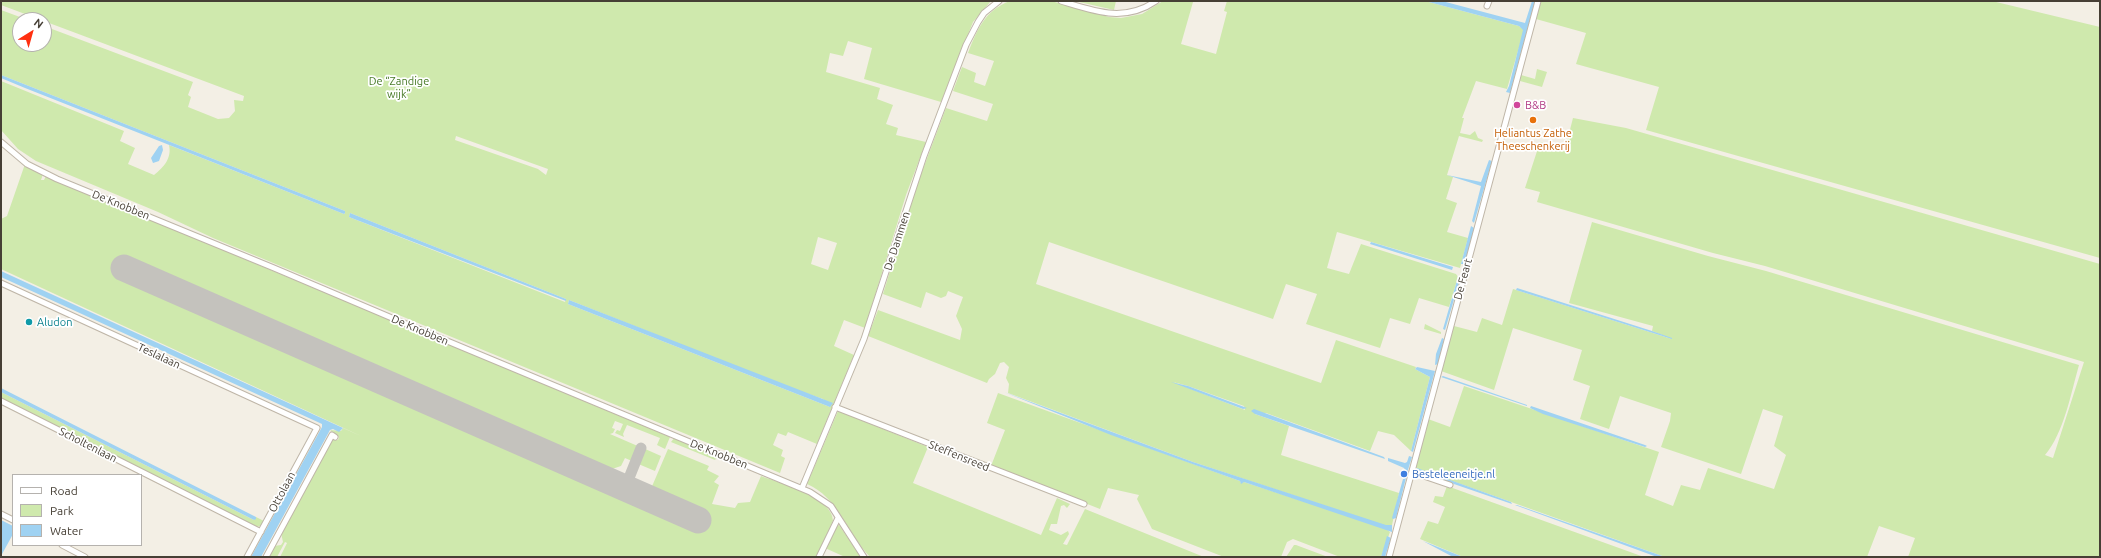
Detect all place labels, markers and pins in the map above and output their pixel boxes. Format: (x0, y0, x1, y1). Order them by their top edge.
place label: B&B (1525, 98, 1546, 112)
marker: B&B (1512, 100, 1522, 110)
marker: Heliantus Zathe Theeschenkerij (1528, 115, 1538, 125)
place label: Heliantus Zathe Theeschenkerij (1494, 126, 1572, 152)
place label: Aludon (37, 315, 72, 329)
marker: Aludon (24, 317, 34, 327)
place label: Besteleeneitje.nl (1412, 467, 1495, 481)
marker: Besteleeneitje.nl (1399, 469, 1409, 479)

